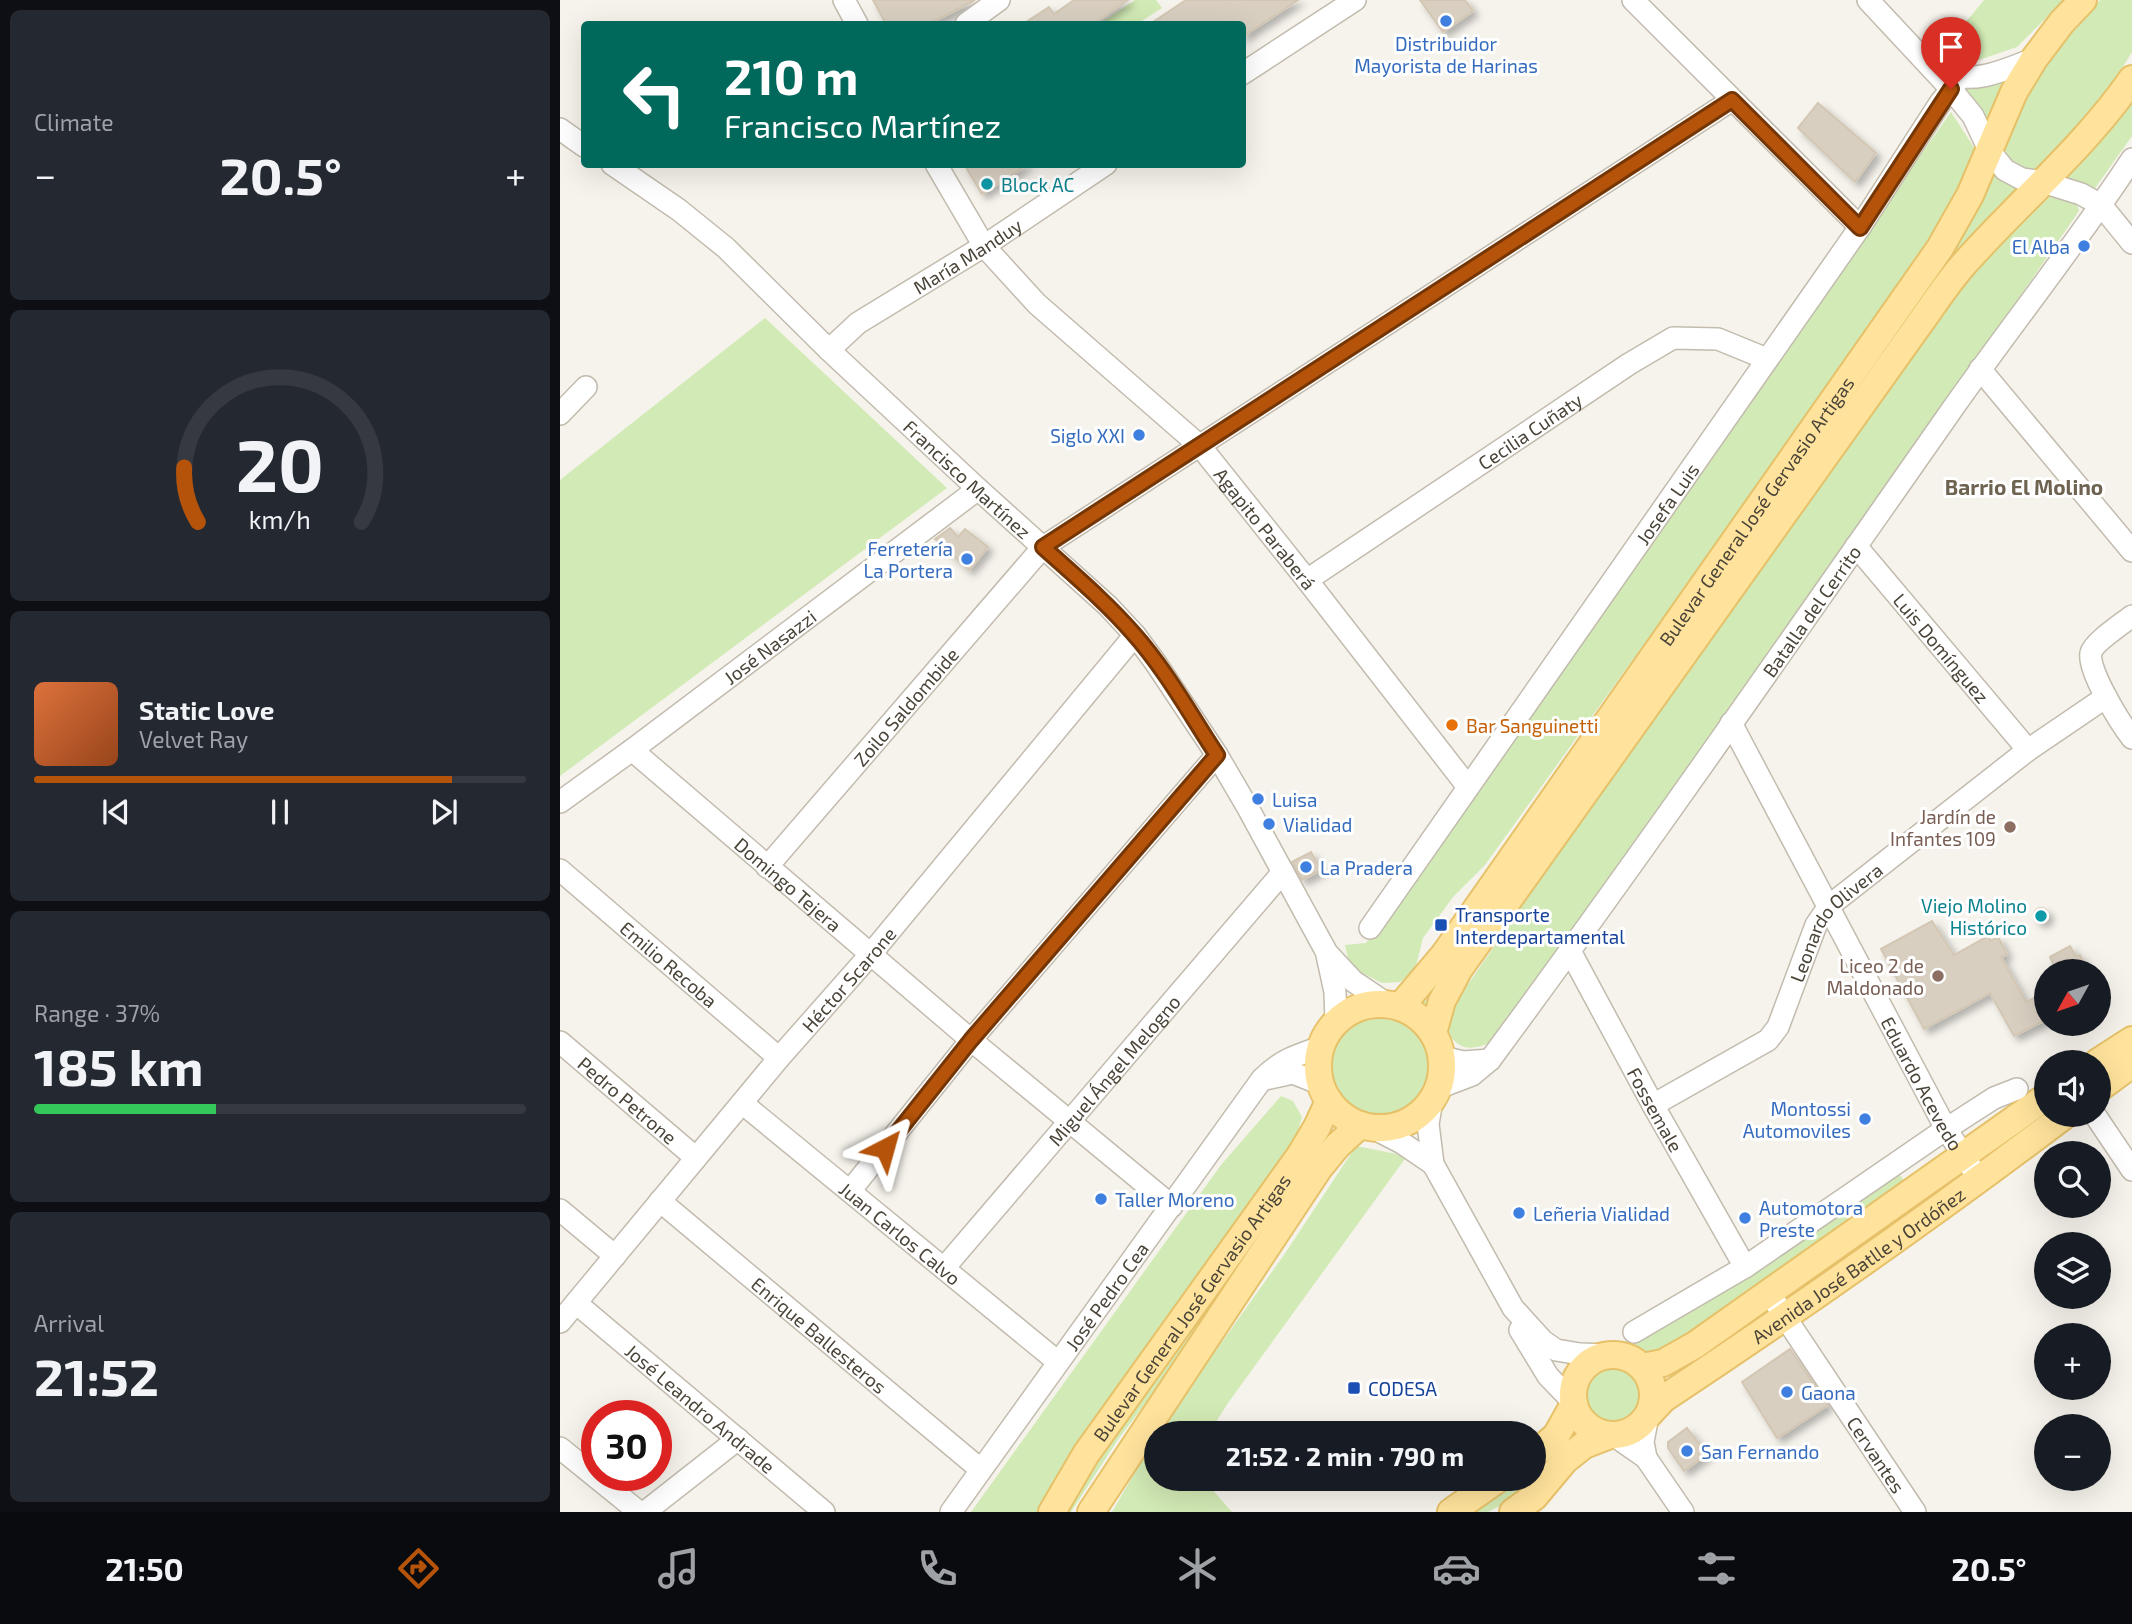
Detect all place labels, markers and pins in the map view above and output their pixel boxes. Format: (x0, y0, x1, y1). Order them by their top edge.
marker: Distribuidor Mayorista de Harinas (1438, 13, 1454, 29)
pin (1921, 17, 1981, 89)
place label: Distribuidor Mayorista de Harinas (1354, 32, 1538, 77)
place label: Block AC (1001, 173, 1075, 196)
marker: Block AC (979, 176, 995, 192)
place label: El Alba (2012, 235, 2070, 258)
marker: El Alba (2076, 238, 2092, 254)
place label: Siglo XXI (1050, 424, 1125, 447)
marker: Siglo XXI (1131, 427, 1147, 443)
place label: Ferretería La Portera (864, 537, 953, 582)
marker: Ferretería La Portera (959, 551, 975, 567)
place label: Bar Sanguinetti (1466, 714, 1598, 737)
marker: Bar Sanguinetti (1444, 717, 1460, 733)
place label: Luisa (1272, 788, 1317, 811)
marker: Luisa (1250, 791, 1266, 807)
place label: Jardín de Infantes 109 (1890, 805, 1996, 850)
place label: Vialidad (1283, 813, 1352, 836)
marker: Vialidad (1261, 816, 1277, 832)
marker: Jardín de Infantes 109 (2002, 819, 2018, 835)
place label: La Pradera (1320, 856, 1413, 879)
marker: La Pradera (1298, 859, 1314, 875)
place label: Viejo Molino Histórico (1921, 894, 2027, 939)
place label: Transporte Interdepartamental (1455, 903, 1625, 948)
marker: Viejo Molino Histórico (2033, 908, 2049, 924)
marker: Transporte Interdepartamental (1433, 917, 1449, 933)
place label: Liceo 2 de Maldonado (1826, 954, 1924, 999)
marker: Liceo 2 de Maldonado (1930, 968, 1946, 984)
place label: Montossi Automoviles (1743, 1097, 1851, 1142)
marker: Montossi Automoviles (1857, 1111, 1873, 1127)
place label: Taller Moreno (1115, 1188, 1235, 1211)
marker: Taller Moreno (1093, 1191, 1109, 1207)
place label: Automotora Preste (1759, 1196, 1863, 1241)
place label: Leñeria Vialidad (1533, 1202, 1670, 1225)
marker: Leñeria Vialidad (1511, 1205, 1527, 1221)
marker: Automotora Preste (1737, 1210, 1753, 1226)
place label: CODESA (1368, 1377, 1437, 1400)
marker: CODESA (1346, 1380, 1362, 1396)
place label: Gaona (1801, 1381, 1856, 1404)
marker: Gaona (1779, 1384, 1795, 1400)
place label: San Fernando (1701, 1440, 1819, 1463)
marker: San Fernando (1679, 1443, 1695, 1459)

